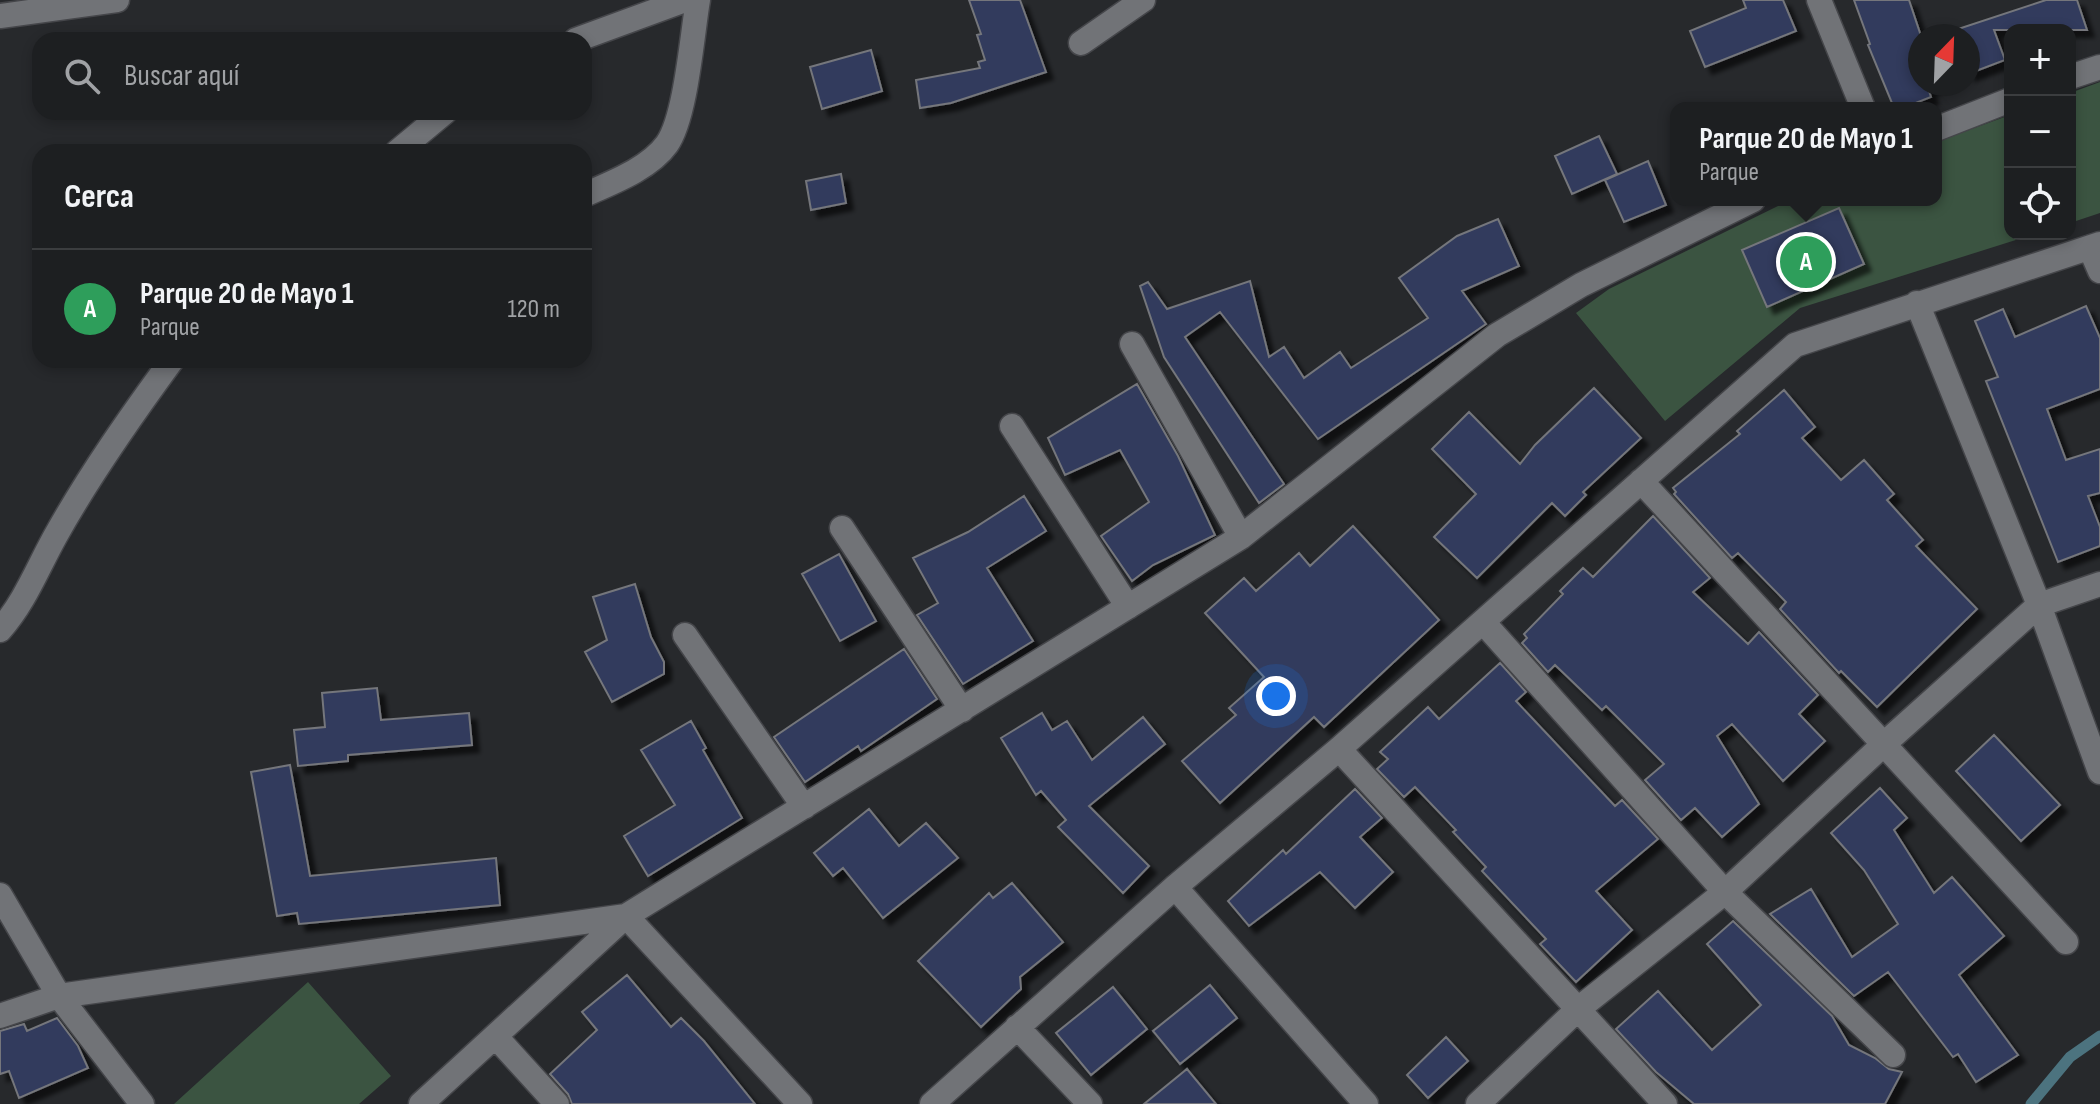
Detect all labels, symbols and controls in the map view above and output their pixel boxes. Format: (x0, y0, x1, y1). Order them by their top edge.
north arrow (1908, 24, 1980, 96)
map controls (2004, 24, 2076, 240)
button: + (2004, 24, 2076, 96)
search box (32, 32, 592, 120)
icon: search (60, 54, 104, 98)
text: Buscar aquí (124, 58, 239, 94)
button: − (2004, 96, 2076, 168)
popup (1670, 102, 1942, 206)
text: Parque 20 de Mayo 1 (1699, 121, 1913, 157)
text: Parque (1699, 157, 1759, 188)
button: locate (2004, 168, 2076, 240)
text: Cerca (64, 176, 134, 217)
pin: A (1780, 232, 1832, 292)
text: Parque 20 de Mayo 1 (140, 276, 354, 312)
text: A (84, 294, 96, 325)
text: 120 m (507, 294, 560, 325)
text: Parque (140, 312, 200, 343)
your location (1256, 676, 1296, 716)

